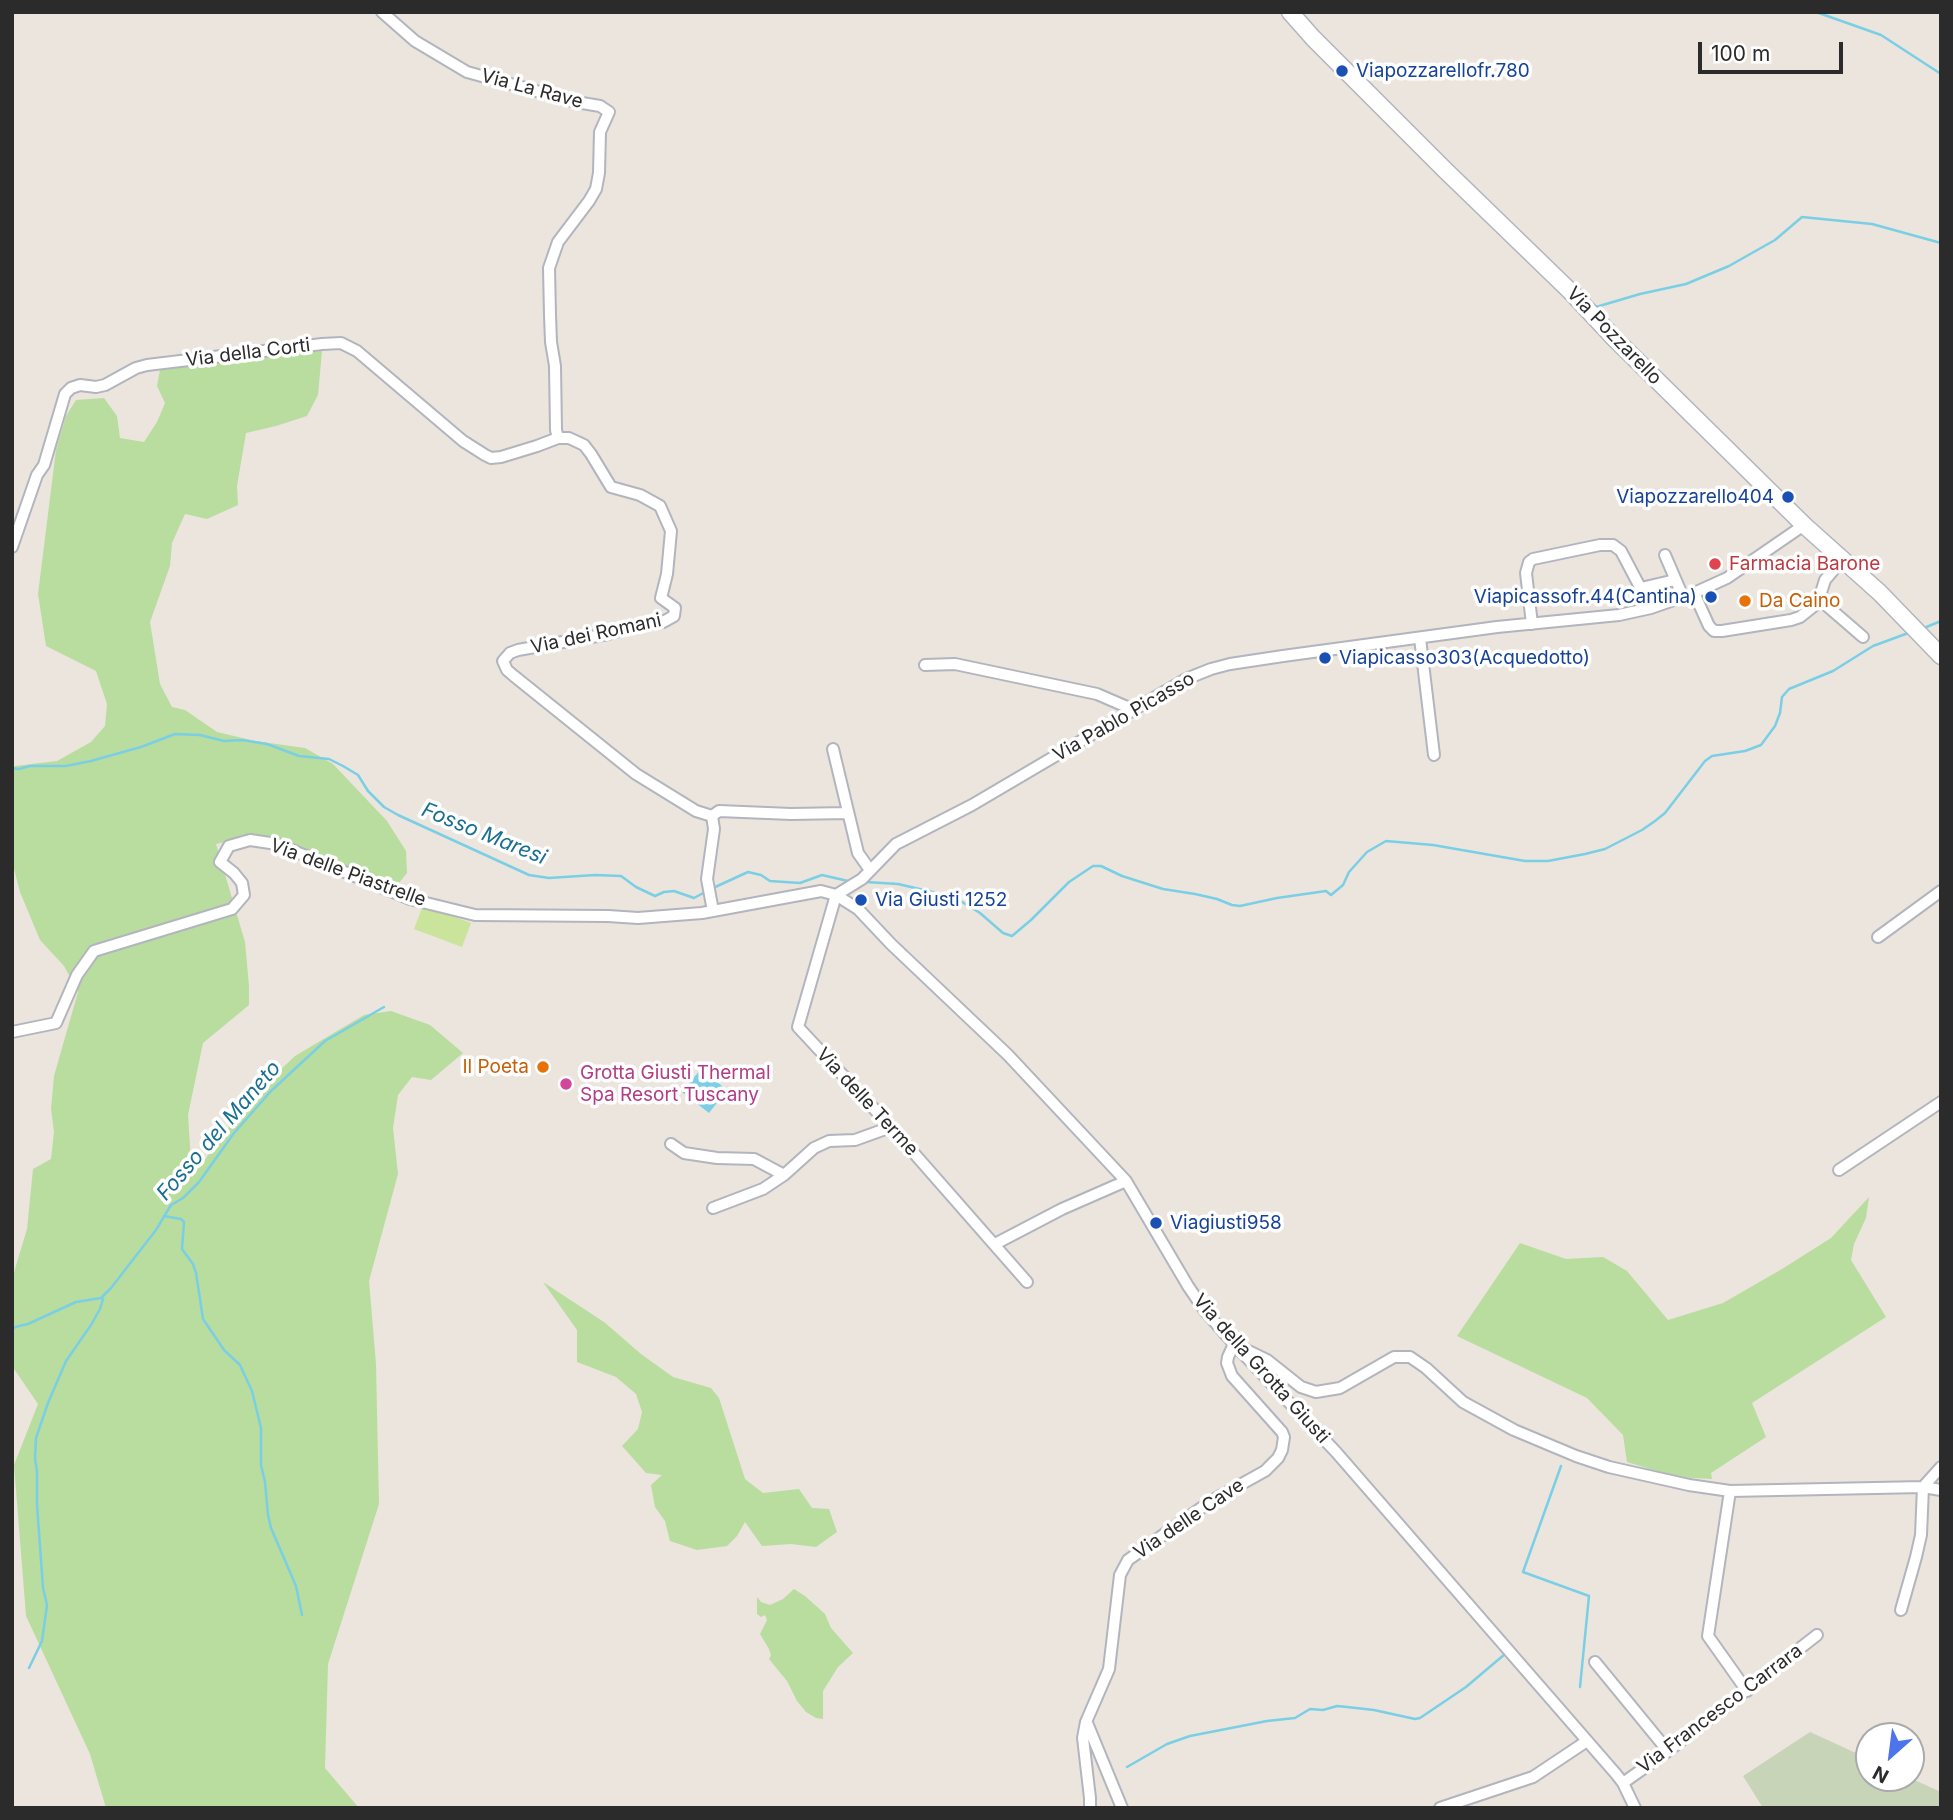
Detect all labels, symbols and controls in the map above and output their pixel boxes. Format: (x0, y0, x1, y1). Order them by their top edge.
scale bar (1701, 28, 1846, 72)
text: 100 m (1711, 41, 1770, 66)
place label: Viapozzarellofr.780 (1356, 60, 1530, 82)
marker: Viapozzarellofr.780 (1334, 63, 1350, 79)
street label: Via La Rave (479, 64, 585, 114)
street label: Via Pozzarello (1562, 282, 1666, 390)
street label: Via della Corti (184, 334, 312, 372)
place label: Viapozzarello404 (1616, 486, 1774, 508)
marker: Viapozzarello404 (1780, 489, 1796, 505)
place label: Farmacia Barone (1729, 553, 1880, 575)
marker: Farmacia Barone (1707, 556, 1723, 572)
place label: Viapicassofr.44(Cantina) (1474, 586, 1697, 608)
marker: Viapicassofr.44(Cantina) (1703, 589, 1719, 605)
place label: Da Caino (1759, 590, 1840, 612)
marker: Da Caino (1737, 593, 1753, 609)
street label: Via dei Romani (529, 609, 663, 659)
place label: Viapicasso303(Acquedotto) (1339, 647, 1590, 669)
marker: Viapicasso303(Acquedotto) (1317, 650, 1333, 666)
street label: Via Pablo Picasso (1049, 667, 1199, 767)
water label: Fosso Maresi (418, 797, 550, 871)
street label: Via delle Piastrelle (267, 834, 429, 912)
place label: Via Giusti 1252 (875, 889, 1007, 911)
marker: Via Giusti 1252 (853, 892, 869, 908)
street label: Via delle Terme (811, 1043, 923, 1161)
water label: Fosso del Maneto (152, 1056, 286, 1206)
place label: Il Poeta (462, 1056, 529, 1078)
marker: Il Poeta (535, 1059, 551, 1075)
place label: Grotta Giusti Thermal Spa Resort Tuscany (580, 1062, 771, 1106)
marker: Grotta Giusti Thermal Spa Resort Tuscany (558, 1076, 574, 1092)
place label: Viagiusti958 (1170, 1212, 1282, 1234)
marker: Viagiusti958 (1148, 1215, 1164, 1231)
street label: Via della Grotta Giusti (1188, 1290, 1334, 1448)
street label: Via delle Cave (1130, 1474, 1248, 1564)
street label: Via Francesco Carrara (1633, 1640, 1807, 1778)
north arrow (1855, 1722, 1925, 1792)
text: N (1869, 1761, 1893, 1788)

